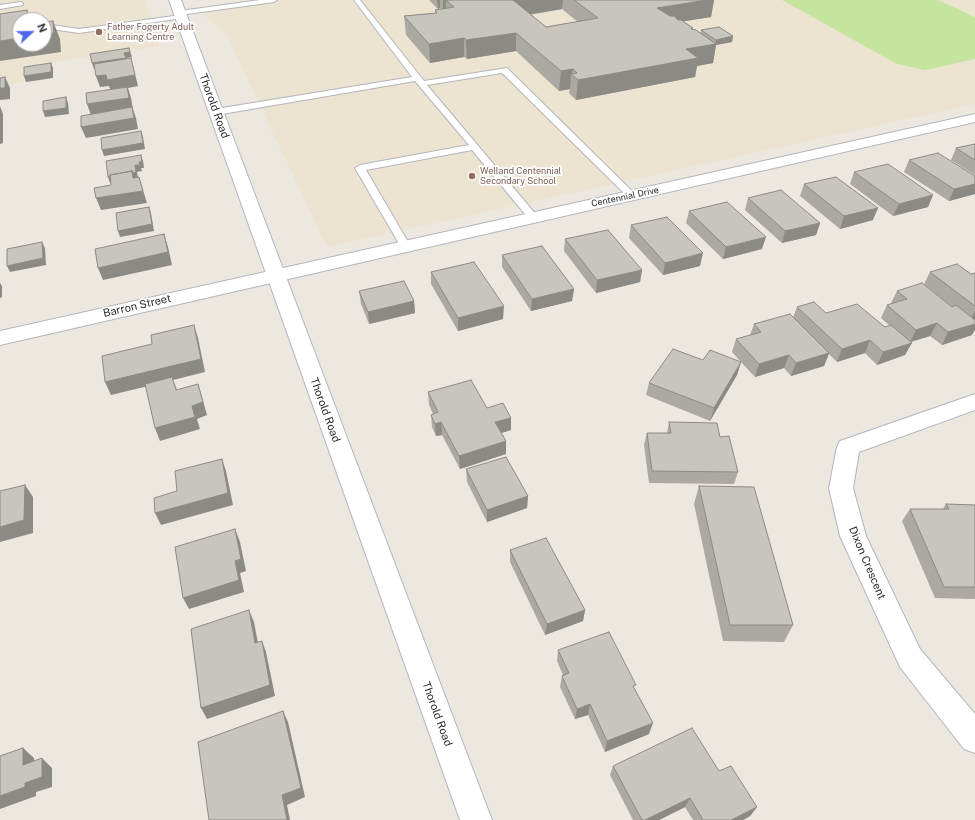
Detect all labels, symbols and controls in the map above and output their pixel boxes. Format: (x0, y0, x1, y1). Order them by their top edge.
north arrow (12, 12, 52, 52)
text: N (35, 22, 49, 34)
place label: Father Fogerty Adult Learning Centre (107, 22, 194, 43)
marker: Father Fogerty Adult Learning Centre (94, 27, 104, 37)
street label: Thorold Road (196, 72, 232, 140)
place label: Welland Centennial Secondary School (480, 166, 561, 187)
marker: Welland Centennial Secondary School (467, 171, 477, 181)
street label: Centennial Drive (590, 185, 660, 209)
street label: Barron Street (102, 292, 172, 320)
street label: Thorold Road (307, 376, 343, 444)
street label: Dixon Crescent (846, 525, 888, 601)
street label: Thorold Road (419, 680, 455, 748)

